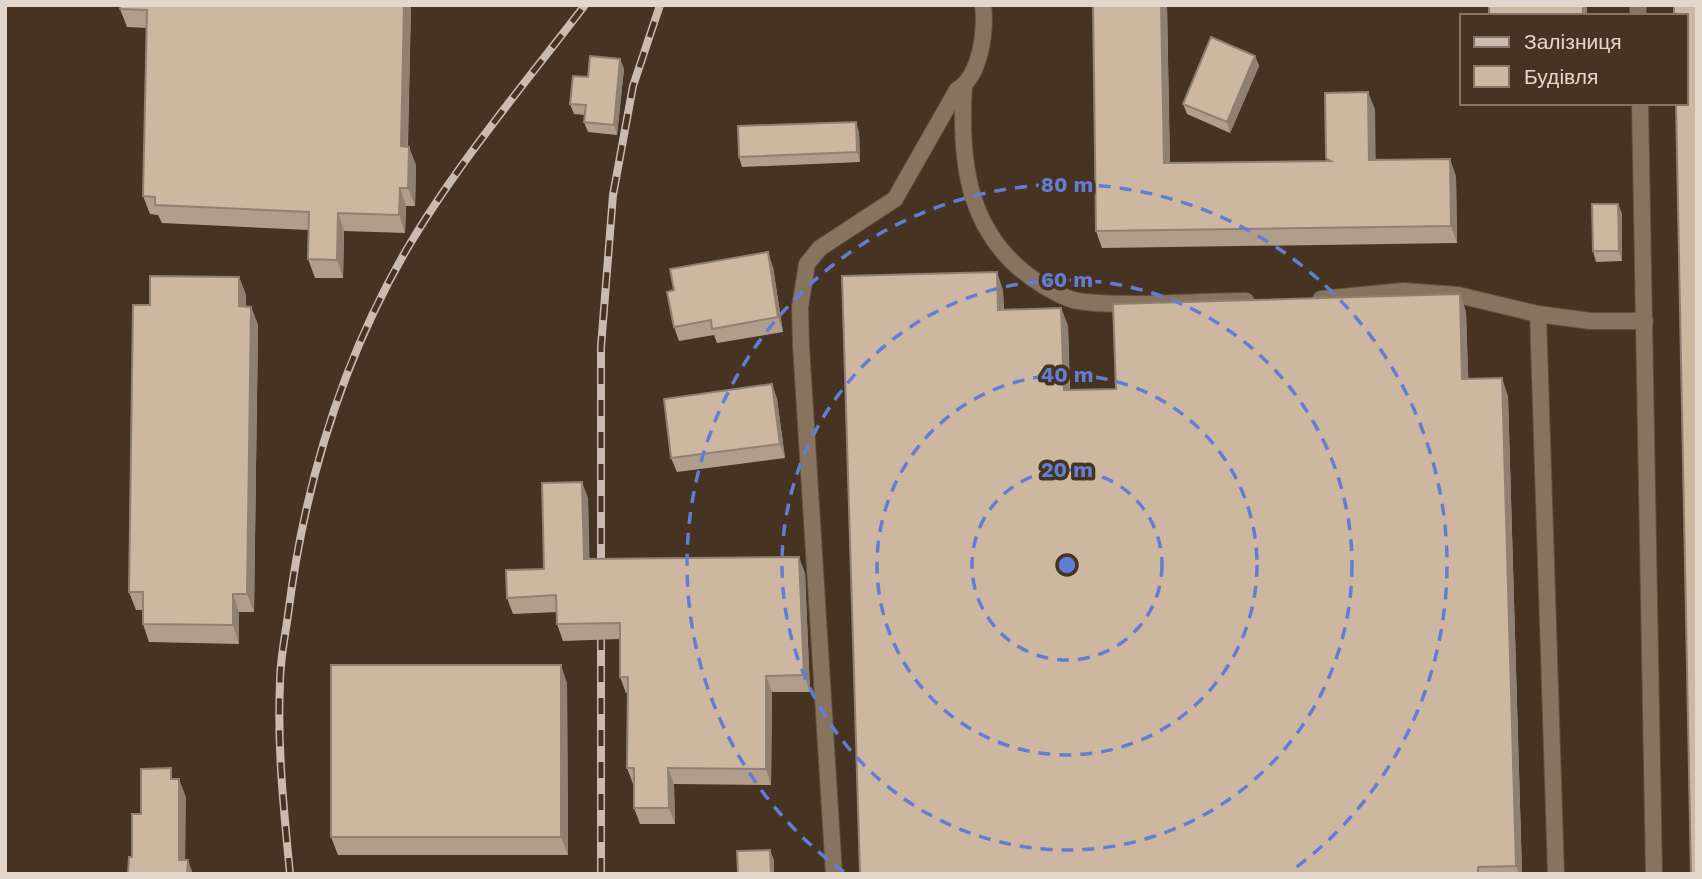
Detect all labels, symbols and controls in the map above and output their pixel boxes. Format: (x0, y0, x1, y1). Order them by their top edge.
legend (1460, 14, 1688, 105)
text: Залізниця (1524, 29, 1622, 54)
text: Будівля (1524, 64, 1598, 89)
text: 80 m (1041, 172, 1093, 197)
text: 60 m (1041, 267, 1093, 292)
text: 40 m (1041, 362, 1093, 387)
text: 20 m (1041, 457, 1093, 482)
centre of rings (1055, 553, 1079, 577)

